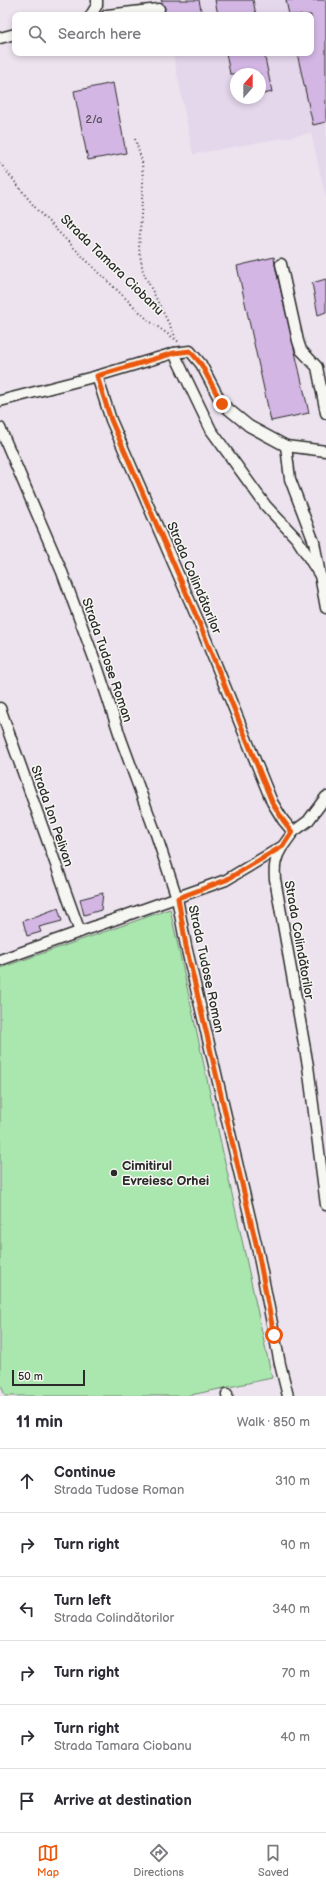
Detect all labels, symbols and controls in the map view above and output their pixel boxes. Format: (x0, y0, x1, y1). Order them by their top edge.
search box (12, 12, 314, 56)
icon: search (26, 23, 48, 45)
text: Search here (58, 25, 141, 44)
north arrow (230, 68, 266, 104)
house number: 2/a (85, 113, 103, 126)
street label: Strada Tamara Ciobanu (57, 211, 167, 319)
route end (213, 395, 231, 413)
street label: Strada Colindătorilor (163, 520, 225, 637)
street label: Strada Tudose Roman (78, 596, 136, 724)
street label: Strada Ion Pelivan (27, 763, 77, 869)
street label: Strada Colindătorilor (281, 879, 317, 1001)
street label: Strada Tudose Roman (185, 904, 227, 1034)
place label: Cimitirul Evreiesc Orhei (122, 1158, 209, 1189)
marker: Cimitirul Evreiesc Orhei (109, 1168, 119, 1178)
route start (265, 1326, 283, 1344)
scale bar (12, 1368, 85, 1387)
text: 50 m (18, 1370, 43, 1383)
text: 11 min (16, 1412, 63, 1432)
text: Walk · 850 m (237, 1414, 310, 1430)
text: Continue (54, 1463, 116, 1482)
icon: ahead (16, 1470, 38, 1492)
text: 310 m (275, 1473, 310, 1489)
text: Strada Tudose Roman (54, 1482, 184, 1498)
icon: right (16, 1534, 38, 1556)
text: Turn right (54, 1535, 119, 1554)
text: 90 m (281, 1537, 310, 1553)
text: Turn left (54, 1591, 111, 1610)
icon: left (16, 1598, 38, 1620)
text: 340 m (272, 1601, 310, 1617)
text: Strada Colindătorilor (54, 1610, 174, 1626)
icon: right (16, 1662, 38, 1684)
text: Turn right (54, 1663, 119, 1682)
text: 70 m (282, 1665, 310, 1681)
text: Turn right (54, 1719, 119, 1738)
icon: right (16, 1726, 38, 1748)
text: 40 m (280, 1729, 310, 1745)
text: Strada Tamara Ciobanu (54, 1738, 192, 1754)
icon: arrive (16, 1790, 38, 1812)
text: Arrive at destination (54, 1791, 192, 1810)
tab: Map (37, 1842, 59, 1879)
tab: Directions (133, 1842, 184, 1879)
tab: Saved (258, 1842, 289, 1879)

